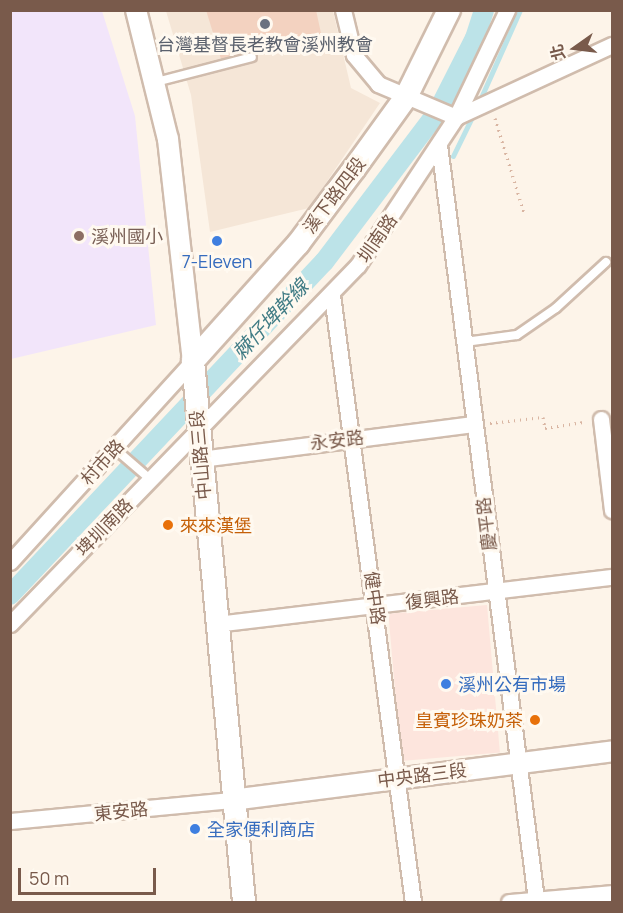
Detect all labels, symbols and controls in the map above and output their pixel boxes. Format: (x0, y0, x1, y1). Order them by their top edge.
marker: 台灣基督長老教會溪州教會 (258, 17, 272, 31)
north arrow (545, 18, 605, 78)
place label: 台灣基督長老教會溪州教會 (157, 33, 373, 55)
text: 北 (545, 42, 570, 63)
street label: 溪下路四段 (298, 153, 370, 237)
street label: 圳南路 (353, 210, 401, 266)
place label: 溪州國小 (91, 225, 163, 247)
marker: 溪州國小 (72, 229, 86, 243)
marker: 7-Eleven (210, 234, 224, 248)
place label: 7-Eleven (182, 250, 252, 272)
water label: 棘仔埤幹線 (227, 274, 313, 364)
street label: 中山路三段 (185, 409, 215, 501)
street label: 永安路 (309, 426, 365, 454)
street label: 村市路 (76, 435, 128, 489)
street label: 埤圳南路 (71, 494, 137, 560)
street label: 慶平路 (472, 496, 500, 552)
place label: 來來漢堡 (180, 514, 252, 536)
marker: 來來漢堡 (161, 518, 175, 532)
street label: 健中路 (361, 570, 389, 626)
street label: 復興路 (404, 585, 460, 613)
place label: 溪州公有市場 (458, 673, 566, 695)
marker: 溪州公有市場 (439, 677, 453, 691)
place label: 皇賓珍珠奶茶 (415, 709, 523, 731)
marker: 皇賓珍珠奶茶 (528, 713, 542, 727)
street label: 中央路三段 (376, 759, 468, 791)
street label: 東安路 (93, 797, 149, 825)
place label: 全家便利商店 (207, 818, 315, 840)
marker: 全家便利商店 (188, 822, 202, 836)
scale bar (21, 856, 159, 894)
text: 50 m (29, 866, 69, 890)

